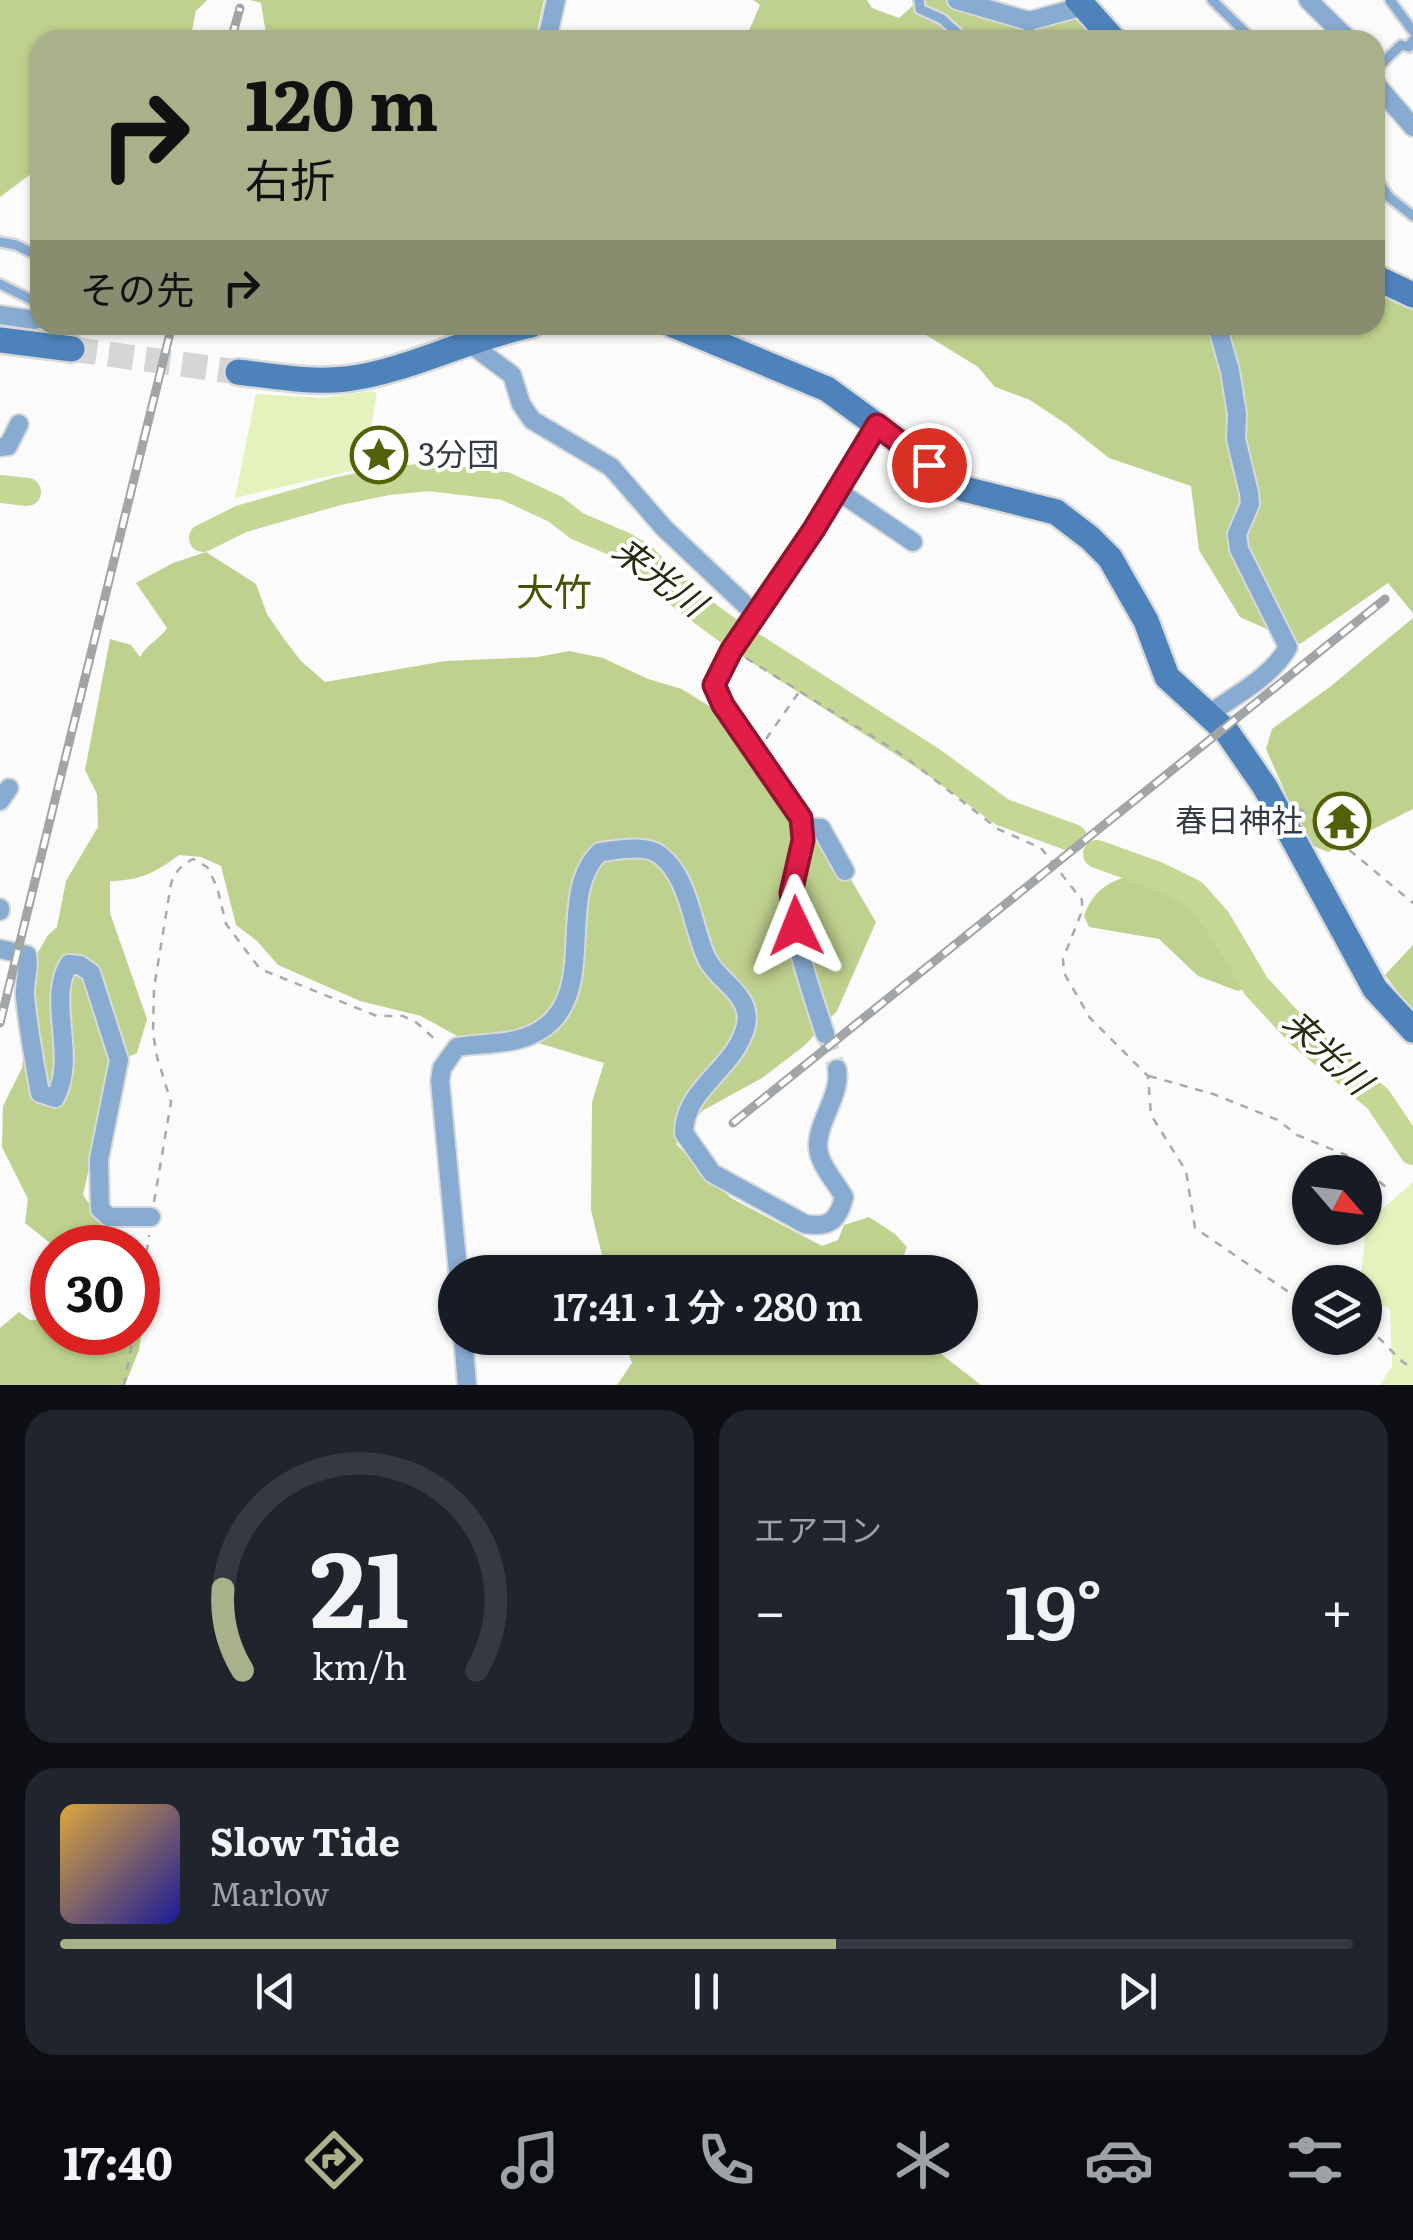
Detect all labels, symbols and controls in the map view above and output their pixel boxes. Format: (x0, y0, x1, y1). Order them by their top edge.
text: 120 m (245, 49, 438, 153)
icon: right (80, 70, 210, 200)
text: 右折 (245, 144, 335, 211)
text: その先 (80, 259, 194, 316)
icon: right (214, 260, 269, 315)
pin (887, 423, 972, 508)
place icon: 3分団 (349, 425, 409, 485)
place label: 3分団 (418, 428, 499, 476)
icon: arrive (902, 438, 957, 493)
water label: 来光川 (603, 522, 722, 629)
district label: 大竹 (516, 561, 592, 618)
temple icon: 春日神社 (1312, 791, 1372, 851)
place label: 春日神社 (1175, 794, 1303, 842)
position arrow (744, 874, 848, 978)
water label: 来光川 (1273, 995, 1388, 1107)
north arrow (1292, 1155, 1382, 1245)
map controls (1292, 1155, 1382, 1355)
speed limit sign: 30 (30, 1225, 160, 1355)
button: layers (1292, 1265, 1382, 1355)
text: 17:41 · 1 分 · 280 m (553, 1276, 863, 1333)
text: エアコン (754, 1504, 882, 1552)
text: 21 (310, 1506, 409, 1660)
text: 19° (1004, 1552, 1103, 1663)
text: − (754, 1567, 786, 1649)
text: + (1321, 1567, 1353, 1649)
text: km/h (312, 1638, 407, 1691)
text: Slow Tide (210, 1811, 400, 1868)
text: Marlow (210, 1868, 329, 1916)
icon: previous (248, 1964, 303, 2019)
icon: pause (679, 1964, 734, 2019)
icon: next (1110, 1964, 1165, 2019)
icon: directions (299, 2125, 369, 2195)
icon: music (495, 2125, 565, 2195)
icon: phone (691, 2125, 761, 2195)
icon: climate (888, 2125, 958, 2195)
icon: car (1084, 2125, 1154, 2195)
icon: filters (1280, 2125, 1350, 2195)
text: 17:40 (63, 2127, 173, 2194)

